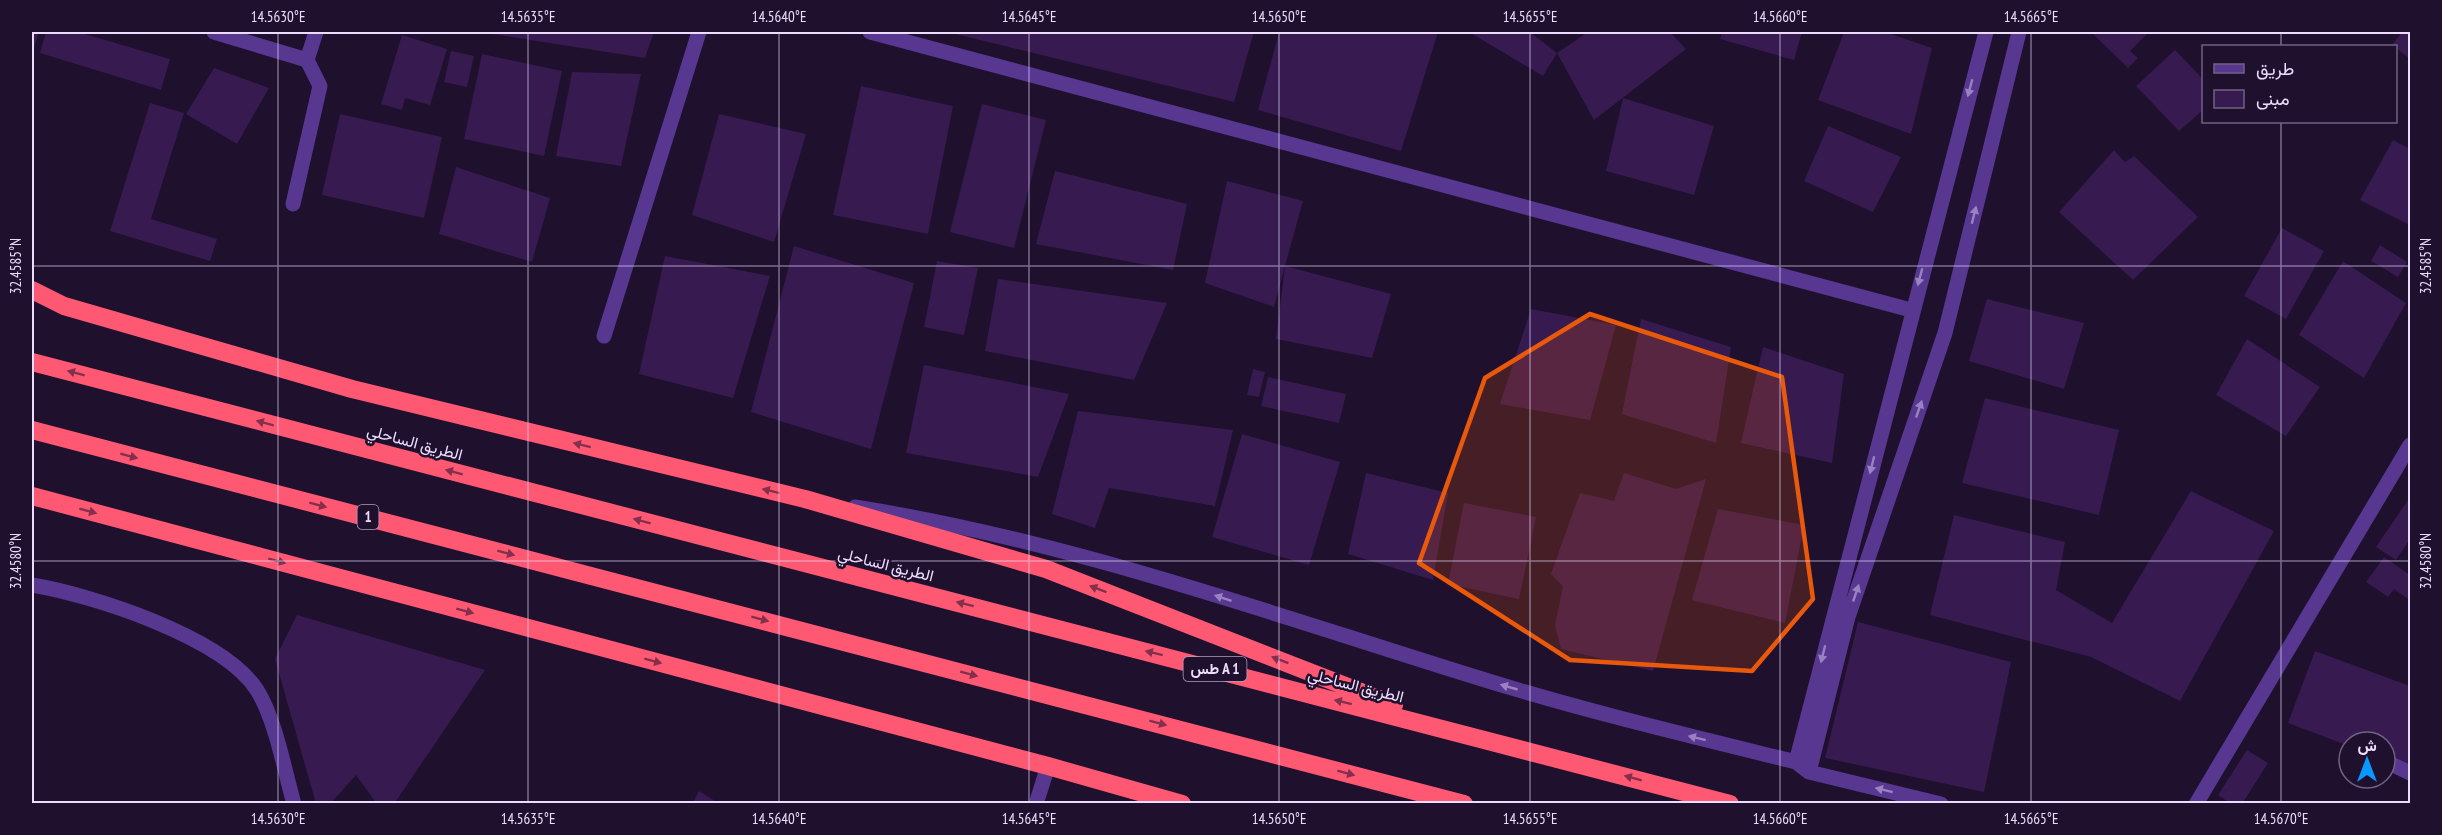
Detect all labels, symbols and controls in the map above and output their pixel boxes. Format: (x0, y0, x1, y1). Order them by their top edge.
text: 14.5630°E (251, 7, 305, 26)
text: 14.5635°E (501, 7, 555, 26)
text: 14.5640°E (752, 7, 806, 26)
text: 14.5645°E (1002, 7, 1056, 26)
text: 14.5650°E (1252, 7, 1306, 26)
text: 14.5655°E (1503, 7, 1557, 26)
text: 14.5660°E (1753, 7, 1807, 26)
text: 14.5665°E (2004, 7, 2058, 26)
legend (2202, 45, 2397, 123)
text: طريق (2256, 57, 2294, 80)
one-way arrow (1965, 79, 1975, 97)
text: مبنى (2256, 87, 2290, 110)
one-way arrow (1970, 206, 1979, 224)
text: 32.4585°N (6, 238, 25, 294)
text: 32.4585°N (2416, 238, 2435, 294)
one-way arrow (1915, 267, 1925, 286)
one-way arrow (67, 368, 85, 378)
one-way arrow (1915, 400, 1925, 418)
one-way arrow (256, 417, 274, 427)
street label: الطريق الساحلي (364, 420, 465, 468)
one-way arrow (572, 439, 591, 449)
one-way arrow (120, 451, 138, 461)
one-way arrow (1866, 456, 1876, 474)
one-way arrow (445, 466, 463, 476)
one-way arrow (762, 485, 780, 495)
one-way arrow (308, 500, 327, 510)
road number: 1 (358, 505, 378, 529)
one-way arrow (79, 507, 97, 516)
one-way arrow (633, 515, 652, 525)
text: 32.4580°N (6, 533, 25, 589)
text: 32.4580°N (2416, 533, 2435, 589)
street label: الطريق الساحلي (835, 542, 936, 589)
one-way arrow (497, 549, 515, 559)
one-way arrow (268, 557, 286, 566)
one-way arrow (1089, 584, 1107, 594)
one-way arrow (1852, 584, 1861, 602)
one-way arrow (1214, 592, 1232, 602)
one-way arrow (956, 599, 974, 609)
one-way arrow (456, 607, 474, 616)
one-way arrow (751, 615, 769, 625)
one-way arrow (1818, 645, 1828, 663)
one-way arrow (1145, 648, 1163, 657)
one-way arrow (1271, 655, 1289, 665)
one-way arrow (645, 657, 663, 666)
road number: طس A 1 (1184, 657, 1246, 681)
street label: الطريق الساحلي (1305, 663, 1406, 710)
one-way arrow (960, 670, 978, 679)
one-way arrow (1500, 682, 1518, 691)
one-way arrow (1333, 696, 1352, 706)
one-way arrow (1149, 719, 1167, 729)
north arrow (2337, 730, 2397, 790)
one-way arrow (1688, 732, 1707, 742)
text: ش (2357, 735, 2377, 755)
one-way arrow (1337, 768, 1356, 778)
one-way arrow (1624, 773, 1642, 782)
one-way arrow (1875, 784, 1893, 794)
text: 14.5630°E (251, 809, 305, 828)
text: 14.5635°E (501, 809, 555, 828)
text: 14.5640°E (752, 809, 806, 828)
text: 14.5645°E (1002, 809, 1056, 828)
text: 14.5650°E (1252, 809, 1306, 828)
text: 14.5655°E (1503, 809, 1557, 828)
text: 14.5660°E (1753, 809, 1807, 828)
text: 14.5665°E (2004, 809, 2058, 828)
text: 14.5670°E (2254, 809, 2308, 828)

